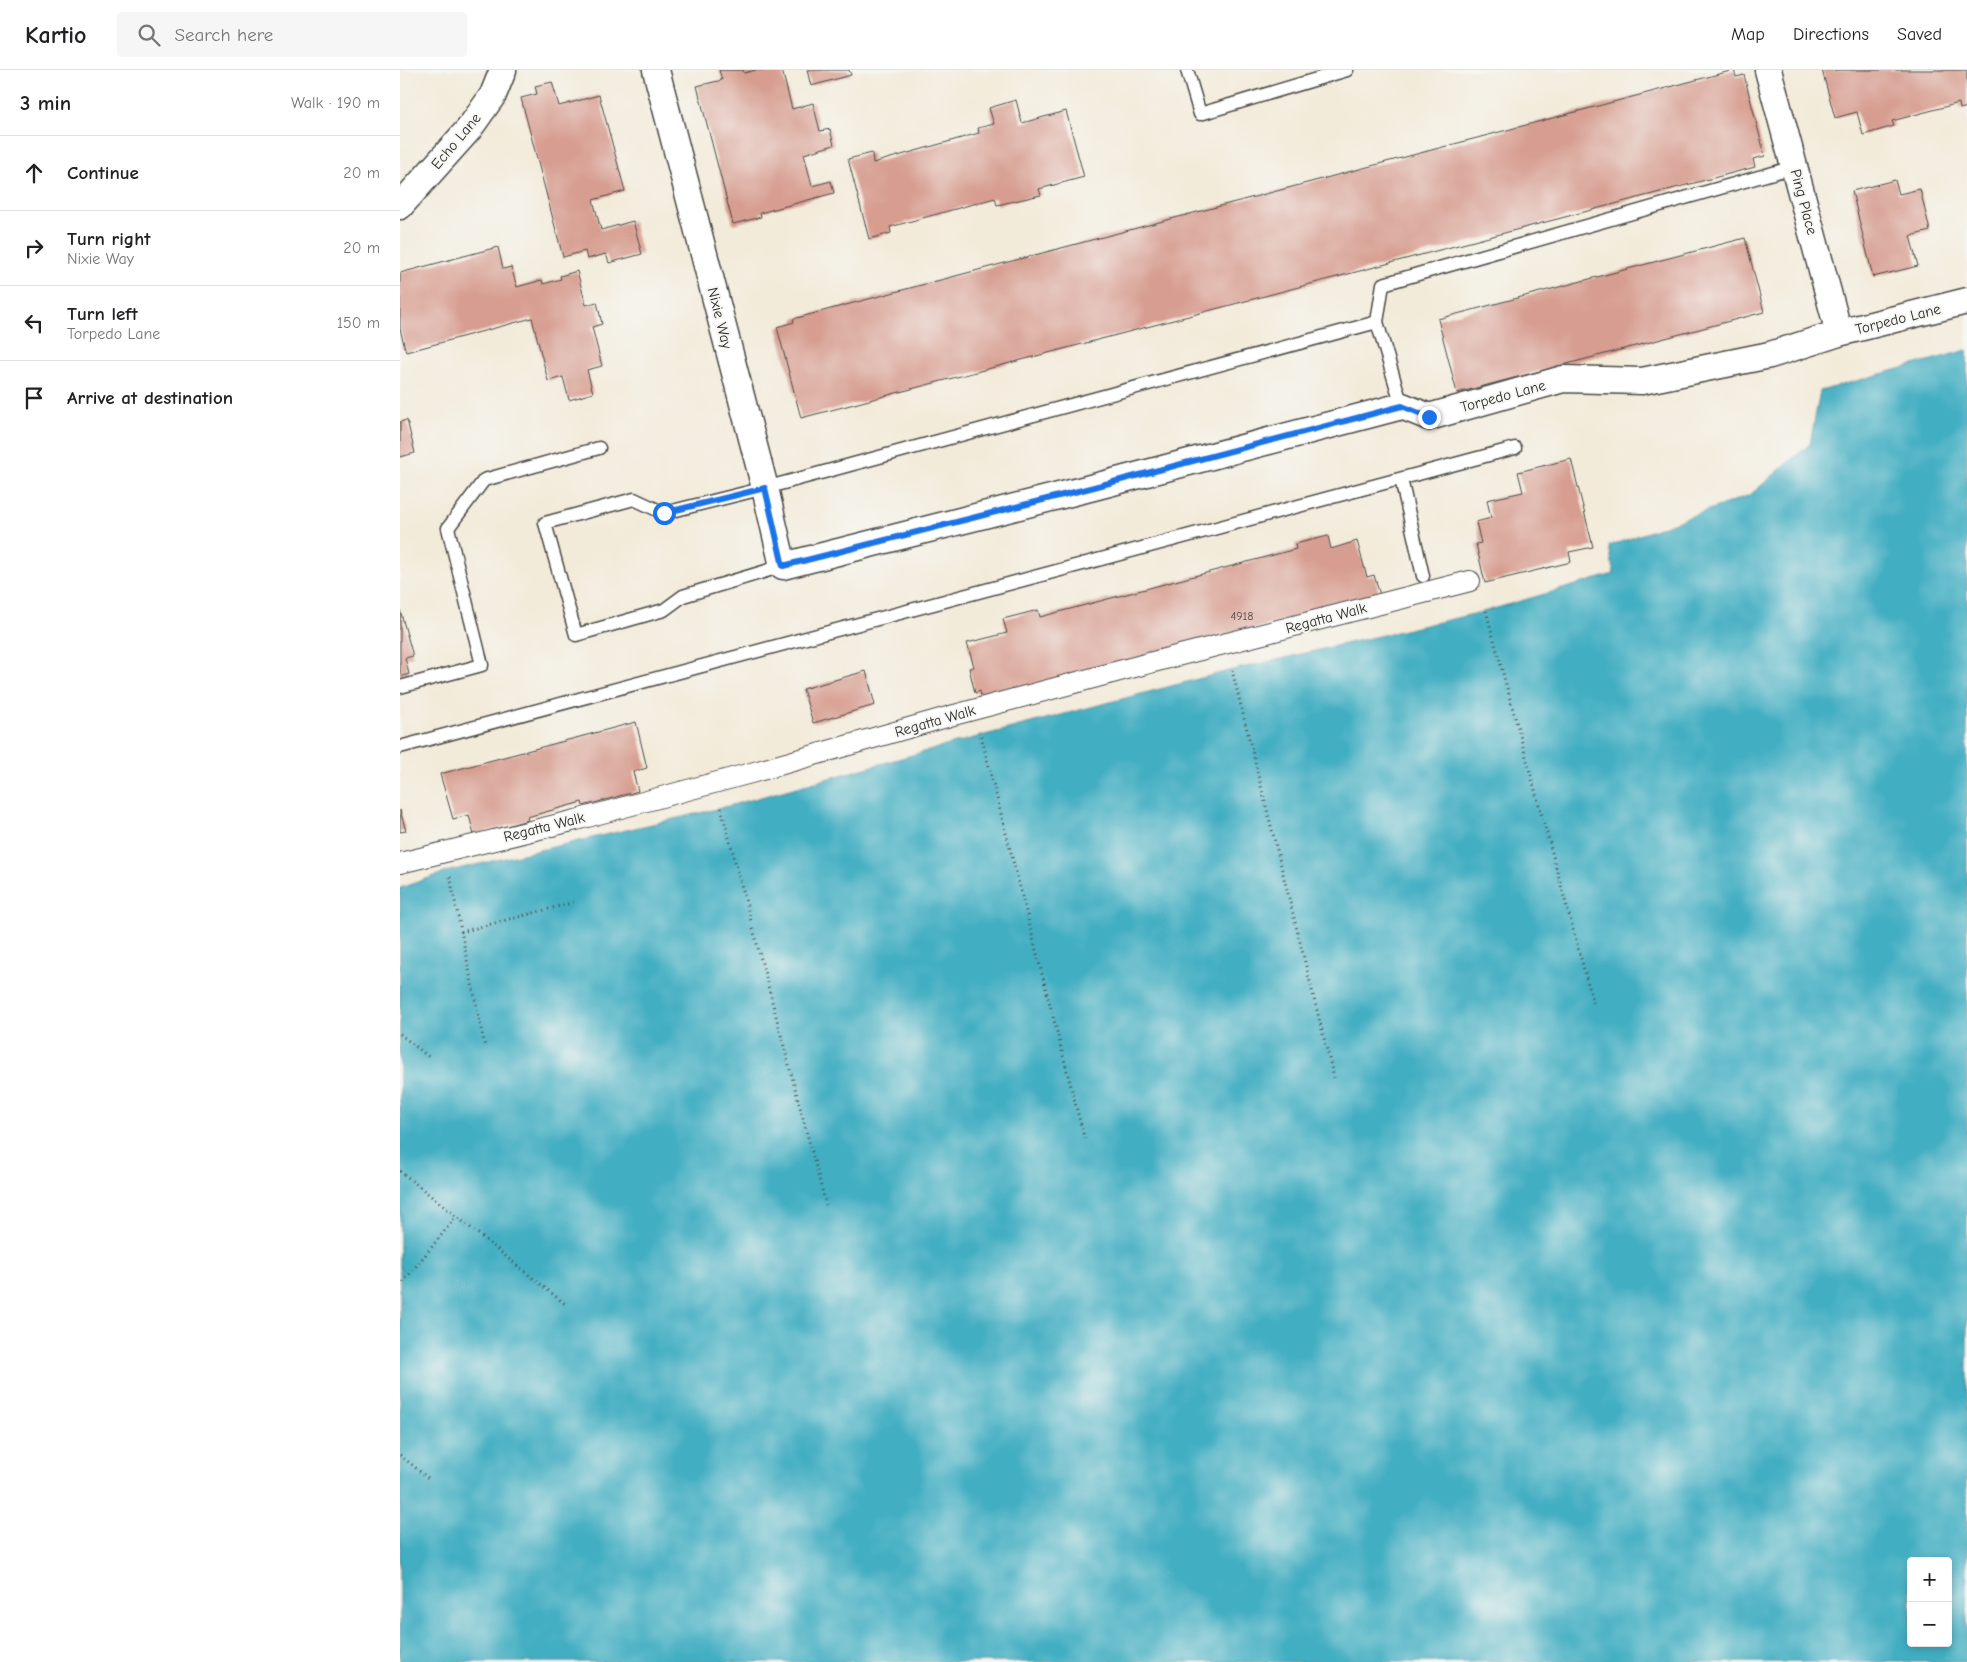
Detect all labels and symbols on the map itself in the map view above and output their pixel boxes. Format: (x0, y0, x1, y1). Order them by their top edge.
street label: Echo Lane (427, 109, 485, 173)
street label: Ping Place (1787, 167, 1822, 237)
street label: Nixie Way (704, 285, 736, 351)
street label: Torpedo Lane (1853, 300, 1943, 338)
street label: Torpedo Lane (1458, 376, 1548, 416)
route end (1418, 406, 1441, 429)
route start (653, 502, 676, 525)
street label: Regatta Walk (1284, 598, 1369, 637)
house number: 4918 (1230, 609, 1254, 623)
street label: Regatta Walk (893, 701, 978, 741)
street label: Regatta Walk (501, 808, 587, 846)

